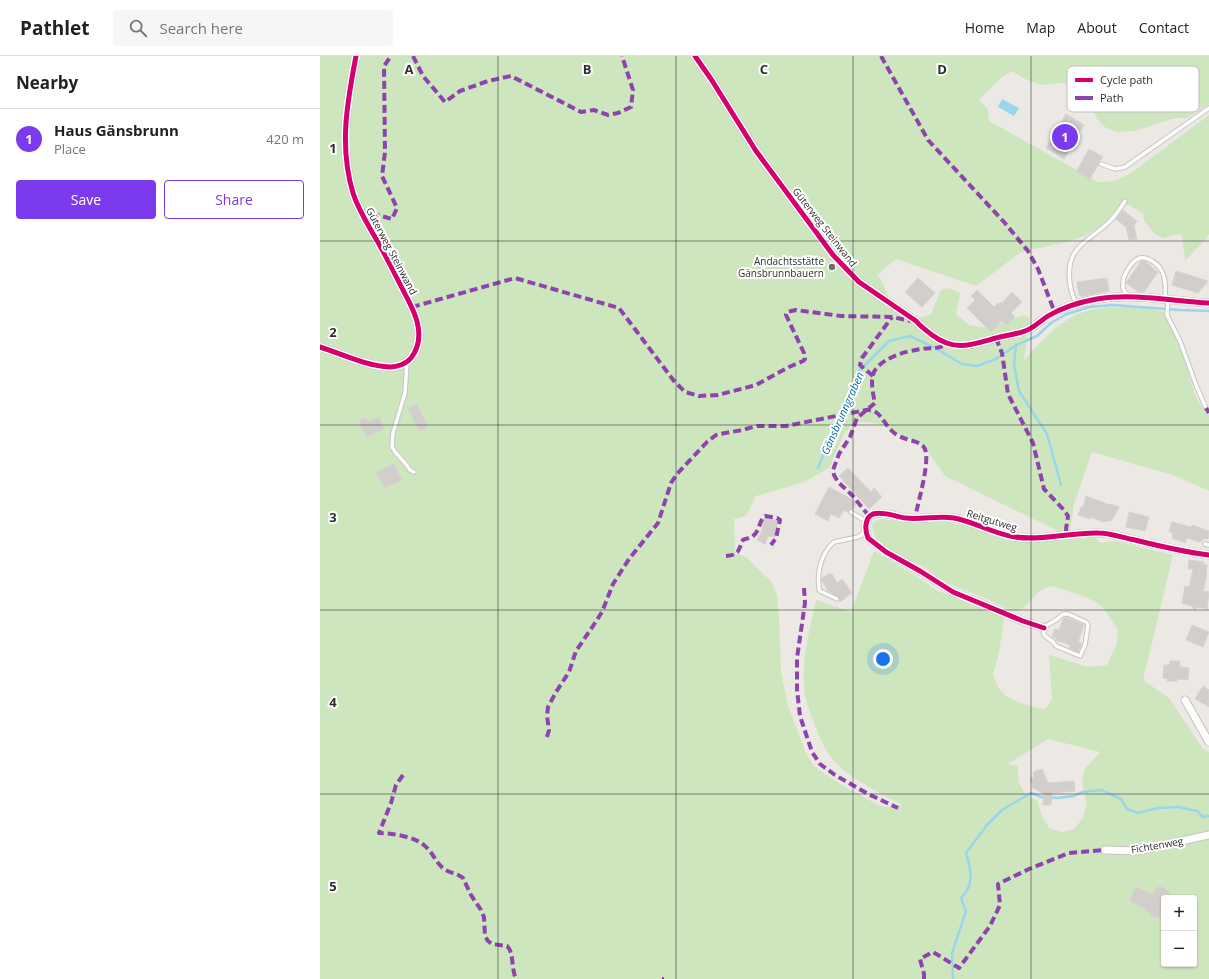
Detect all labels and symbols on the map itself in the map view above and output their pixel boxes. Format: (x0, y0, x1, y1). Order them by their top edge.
text: A (405, 60, 414, 78)
text: B (583, 60, 592, 78)
text: C (760, 60, 768, 78)
text: D (937, 60, 947, 78)
legend (1067, 66, 1199, 112)
text: Cycle path (1100, 72, 1153, 87)
text: Path (1100, 90, 1123, 105)
pin: 1 (1052, 122, 1078, 152)
text: 1 (329, 139, 337, 157)
street label: Güterweg Steinwand (790, 184, 860, 270)
street label: Güterweg Steinwand (363, 205, 421, 297)
place label: Andachtsstätte Gänsbrunnbauern (738, 254, 824, 280)
marker: Andachtsstätte Gänsbrunnbauern (827, 262, 837, 272)
text: 2 (329, 323, 337, 341)
water label: Gänsbrunngraben (817, 369, 867, 457)
street label: Reitgutweg (965, 506, 1019, 534)
text: 3 (329, 508, 337, 526)
your location (873, 649, 893, 669)
text: 4 (329, 693, 337, 711)
street label: Fichtenweg (1130, 833, 1185, 856)
text: 5 (329, 877, 337, 895)

